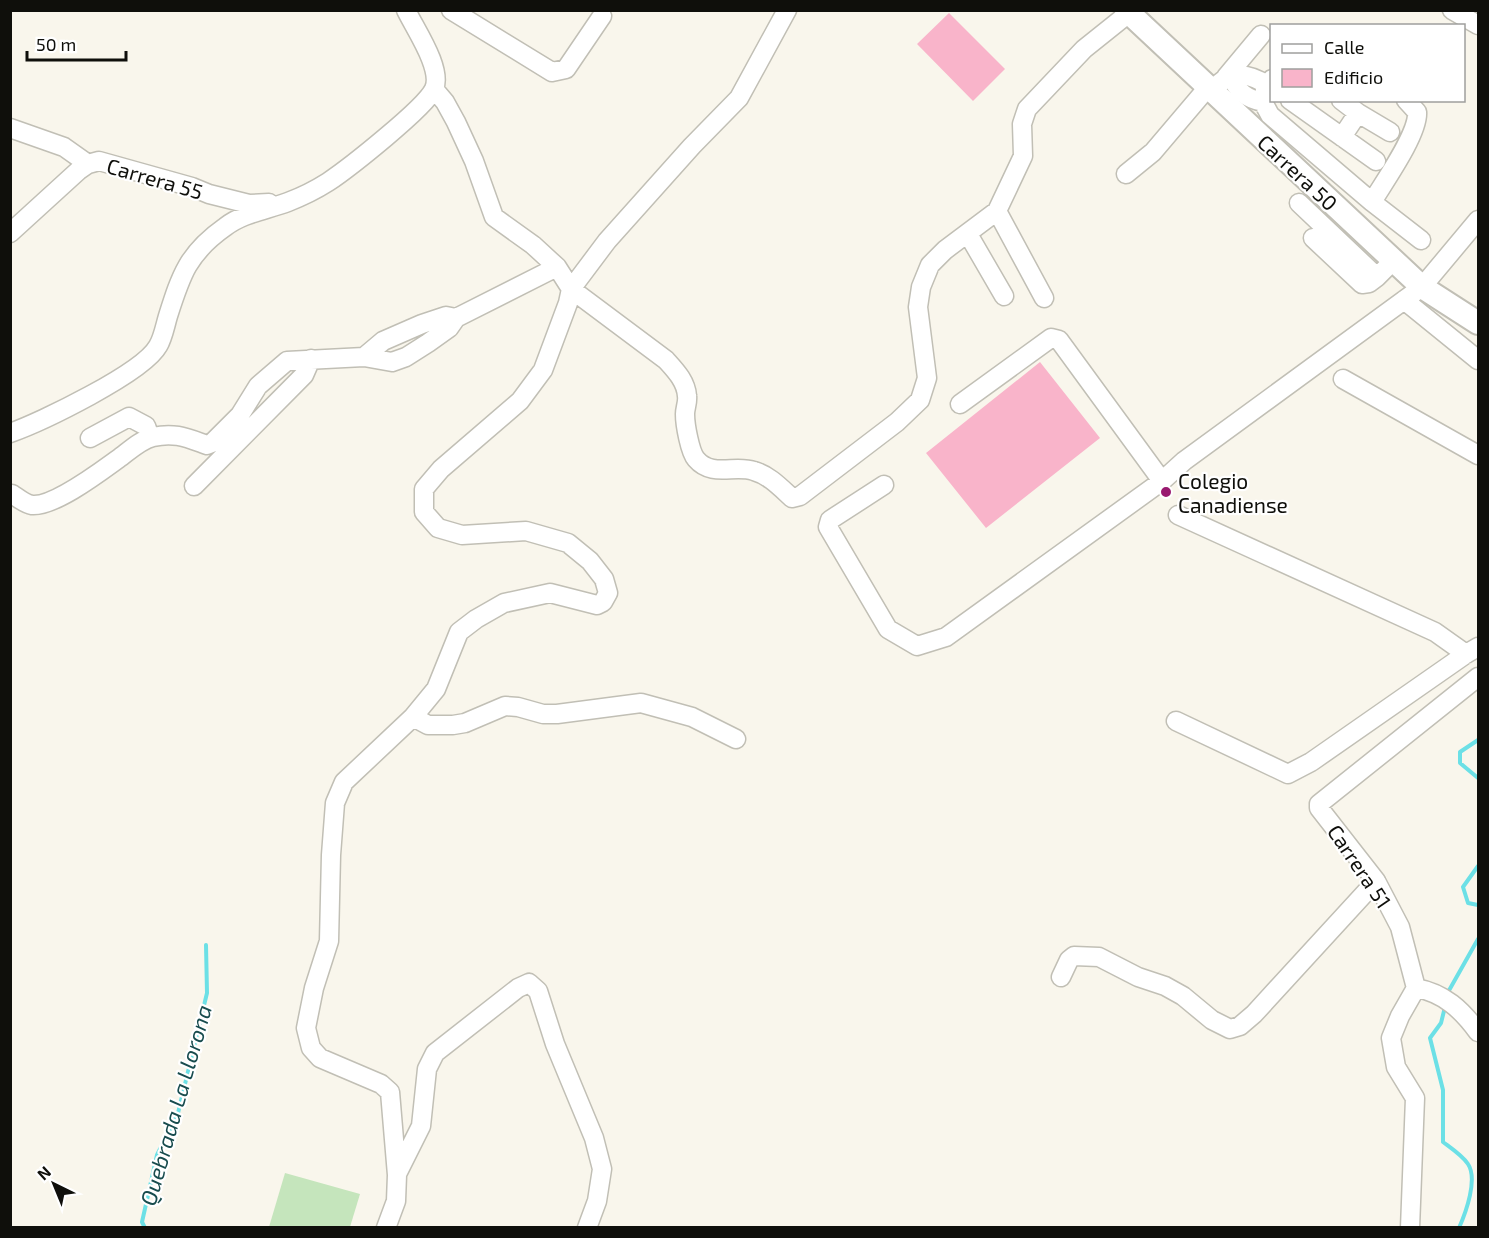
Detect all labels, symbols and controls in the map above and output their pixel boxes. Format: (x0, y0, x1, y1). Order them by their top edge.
scale bar (27, 24, 126, 62)
legend (1270, 24, 1465, 102)
text: 50 m (36, 33, 76, 55)
text: Calle (1324, 36, 1365, 58)
text: Edificio (1324, 66, 1383, 88)
street label: Carrera 50 (1253, 129, 1343, 215)
street label: Carrera 55 (104, 152, 206, 204)
place label: Colegio Canadiense (1178, 468, 1288, 517)
marker: Colegio Canadiense (1159, 485, 1173, 499)
street label: Carrera 51 (1323, 819, 1397, 913)
water label: Quebrada La Llorona (134, 1002, 217, 1209)
north arrow (24, 1154, 84, 1214)
text: N (33, 1162, 54, 1184)

